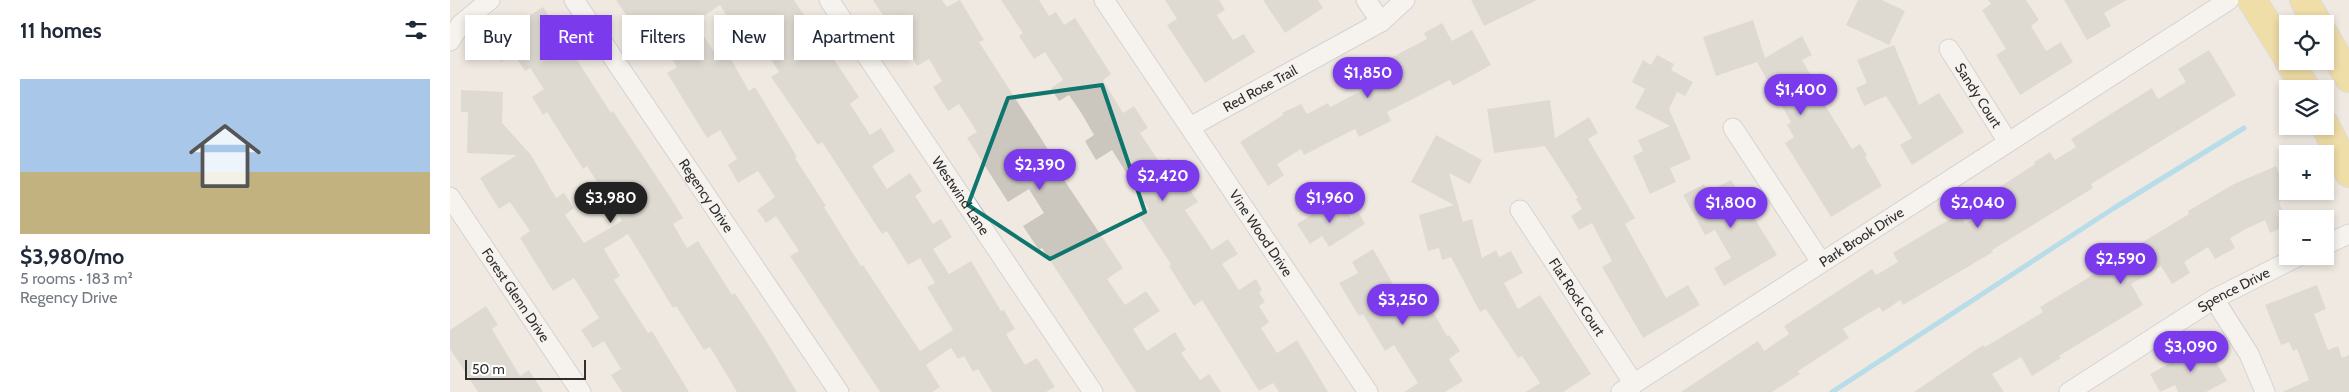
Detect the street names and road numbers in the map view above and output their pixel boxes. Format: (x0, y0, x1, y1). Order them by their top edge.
street label: Sandy Court (1951, 60, 2006, 131)
street label: Red Rose Trail (1220, 61, 1301, 116)
street label: Westwind Lane (928, 153, 994, 239)
street label: Regency Drive (675, 155, 738, 236)
street label: Vine Wood Drive (1225, 186, 1297, 280)
street label: Park Brook Drive (1816, 203, 1907, 271)
street label: Forest Glenn Drive (478, 244, 554, 345)
street label: Flat Rock Court (1545, 255, 1609, 340)
street label: Spence Drive (2194, 263, 2273, 316)

